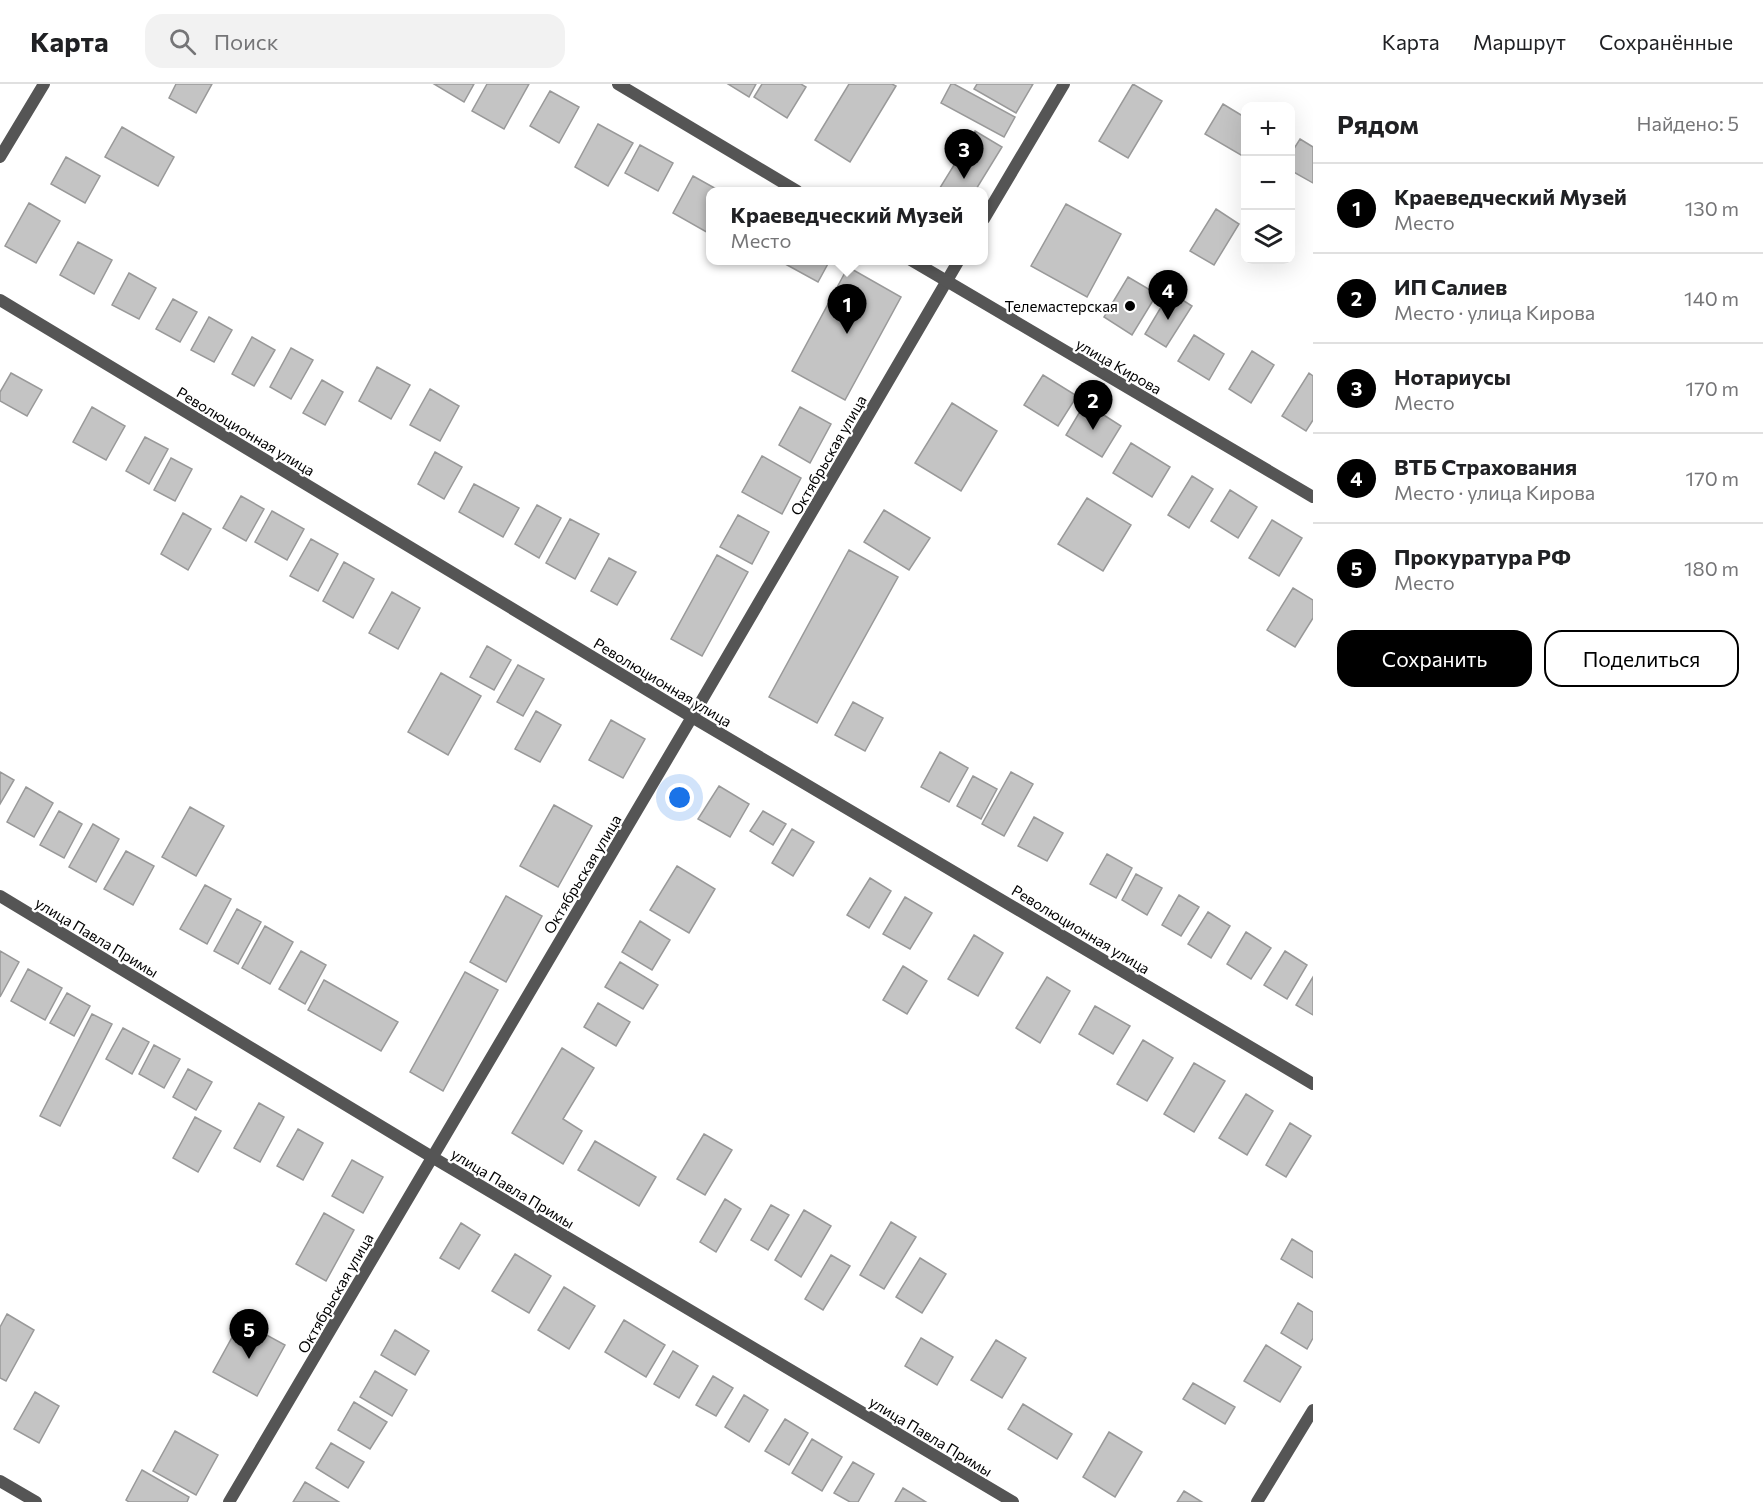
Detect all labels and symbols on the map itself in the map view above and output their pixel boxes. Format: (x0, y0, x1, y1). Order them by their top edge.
pin: 3 (944, 130, 984, 179)
pin: 4 (1148, 270, 1188, 320)
pin: 1 (828, 284, 866, 334)
place label: Телемастерская (1004, 297, 1118, 315)
marker: Телемастерская (1123, 299, 1137, 313)
street label: улица Кирова (1073, 334, 1165, 398)
pin: 2 (1074, 380, 1112, 430)
street label: Революционная улица (174, 383, 318, 479)
street label: Октябрьская улица (786, 392, 870, 518)
street label: Революционная улица (591, 634, 735, 730)
your location (665, 783, 694, 812)
street label: Октябрьская улица (539, 811, 625, 937)
street label: Революционная улица (1009, 881, 1153, 977)
street label: улица Павла Примы (32, 893, 162, 981)
street label: улица Павла Примы (448, 1144, 578, 1232)
street label: Октябрьская улица (293, 1230, 377, 1356)
pin: 5 (230, 1310, 268, 1359)
street label: улица Павла Примы (866, 1392, 996, 1480)

